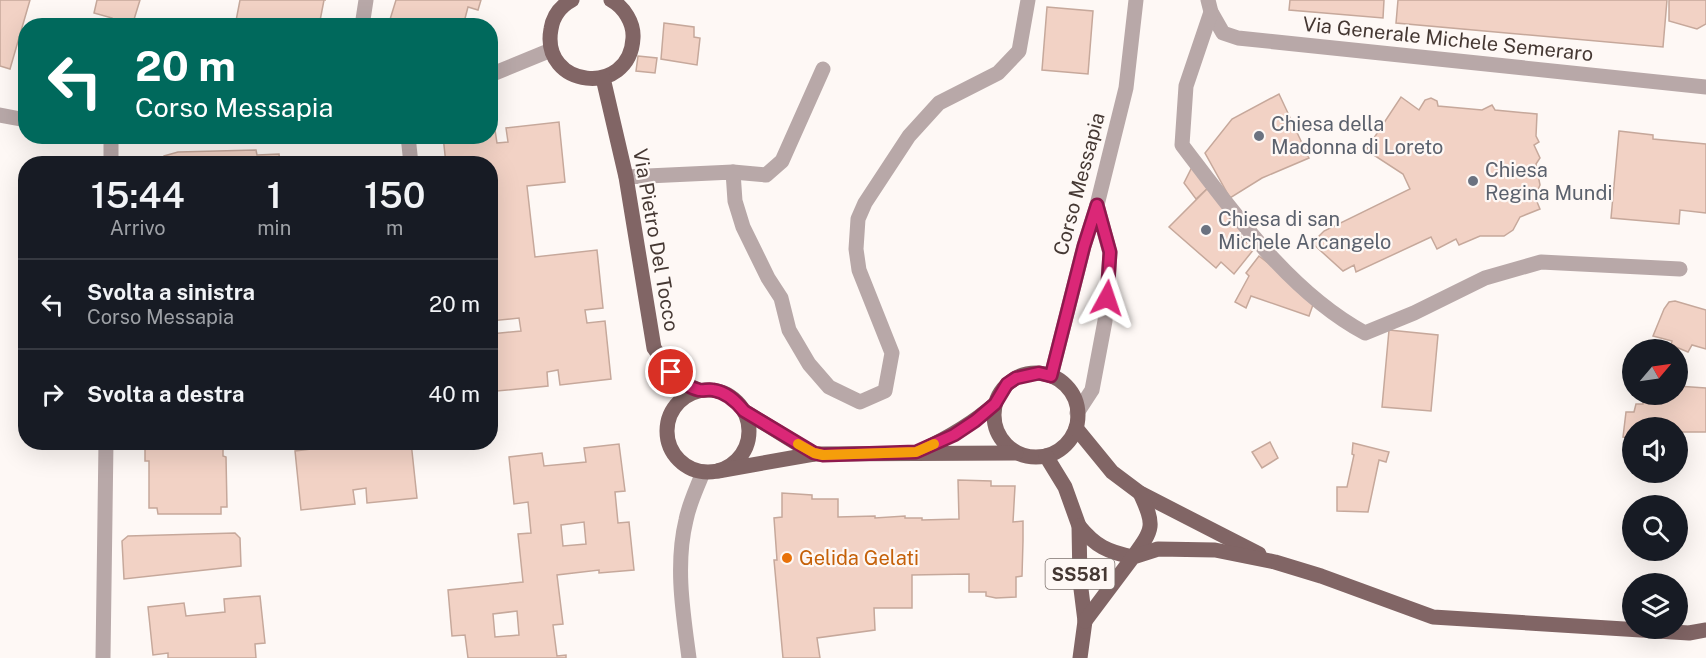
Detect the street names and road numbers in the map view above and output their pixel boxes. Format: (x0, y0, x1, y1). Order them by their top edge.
street label: Via Generale Michele Semeraro (1302, 12, 1594, 66)
street label: Corso Messapia (1048, 110, 1110, 258)
street label: Via Pietro Del Tocco (628, 147, 684, 333)
road number: SS581 (1046, 559, 1114, 589)

